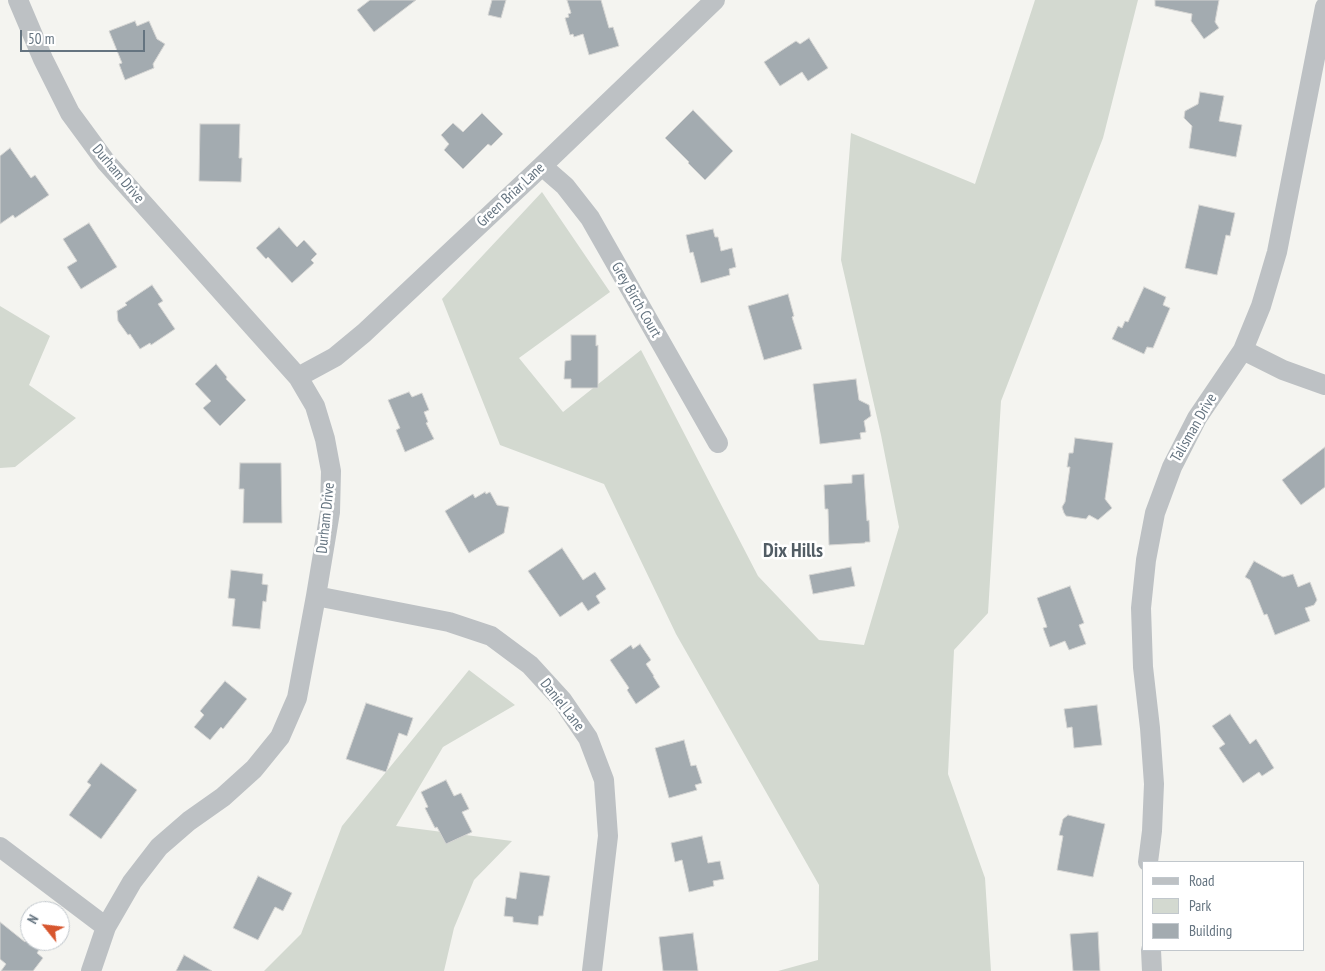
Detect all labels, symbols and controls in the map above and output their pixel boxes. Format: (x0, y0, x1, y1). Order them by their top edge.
scale bar (22, 20, 148, 52)
text: 50 m (28, 29, 54, 48)
street label: Durham Drive (88, 141, 148, 207)
street label: Green Briar Lane (473, 159, 549, 231)
street label: Grey Birch Court (607, 259, 665, 341)
street label: Talisman Drive (1167, 391, 1221, 465)
street label: Durham Drive (313, 482, 339, 554)
district label: Dix Hills (763, 539, 823, 563)
street label: Daniel Lane (536, 675, 588, 735)
legend (1142, 861, 1305, 951)
text: Road (1189, 871, 1215, 890)
text: Park (1189, 896, 1211, 915)
north arrow (20, 901, 70, 951)
text: N (23, 912, 42, 927)
text: Building (1189, 921, 1232, 940)

